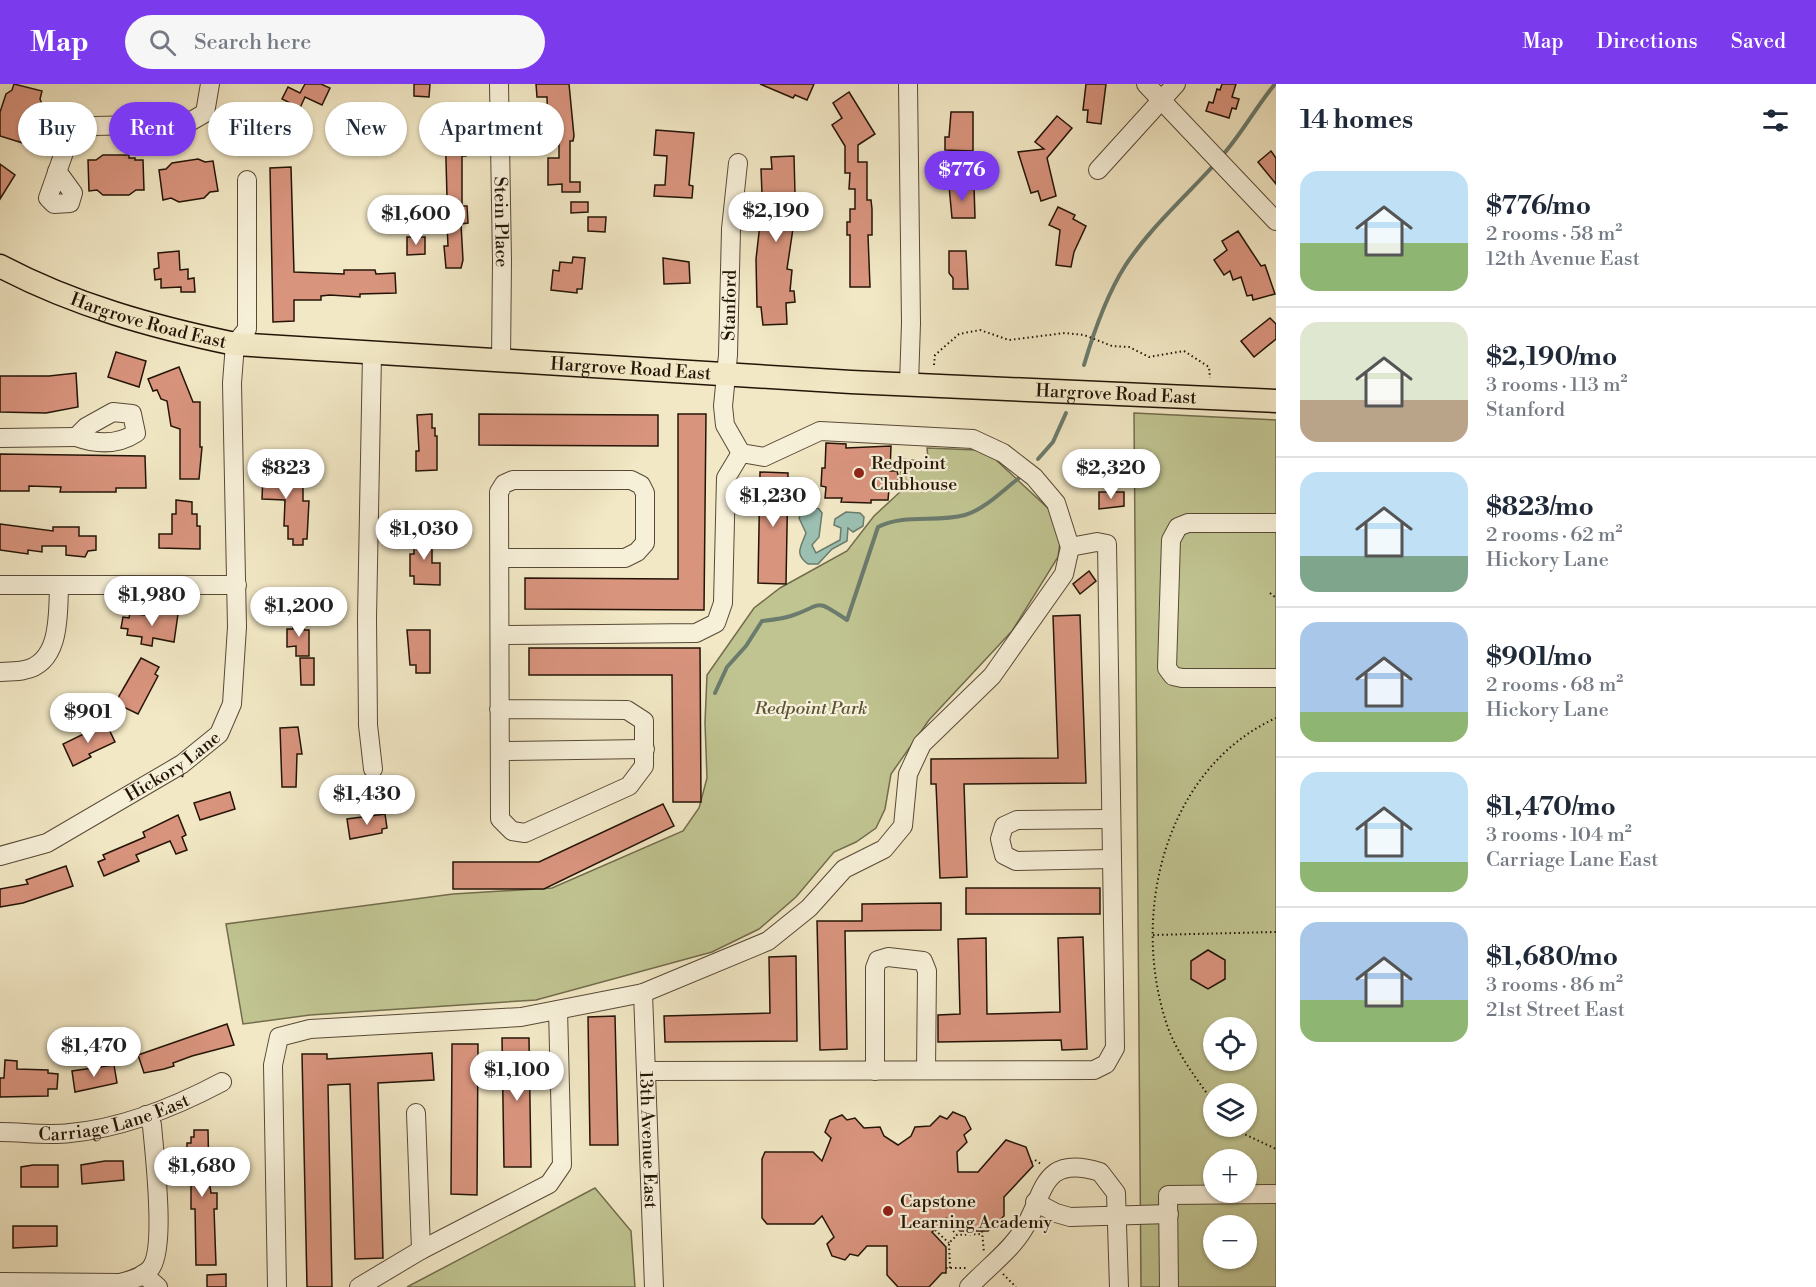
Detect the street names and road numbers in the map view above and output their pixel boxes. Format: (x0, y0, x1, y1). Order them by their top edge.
street label: Stein Place (489, 176, 513, 268)
street label: Stanford (717, 269, 742, 341)
street label: Hargrove Road East (67, 288, 229, 354)
street label: Hargrove Road East (550, 352, 713, 385)
street label: Hargrove Road East (1035, 379, 1198, 409)
street label: Hickory Lane (121, 726, 225, 807)
street label: 13th Avenue East (634, 1071, 662, 1210)
street label: Carriage Lane East (38, 1089, 194, 1146)

